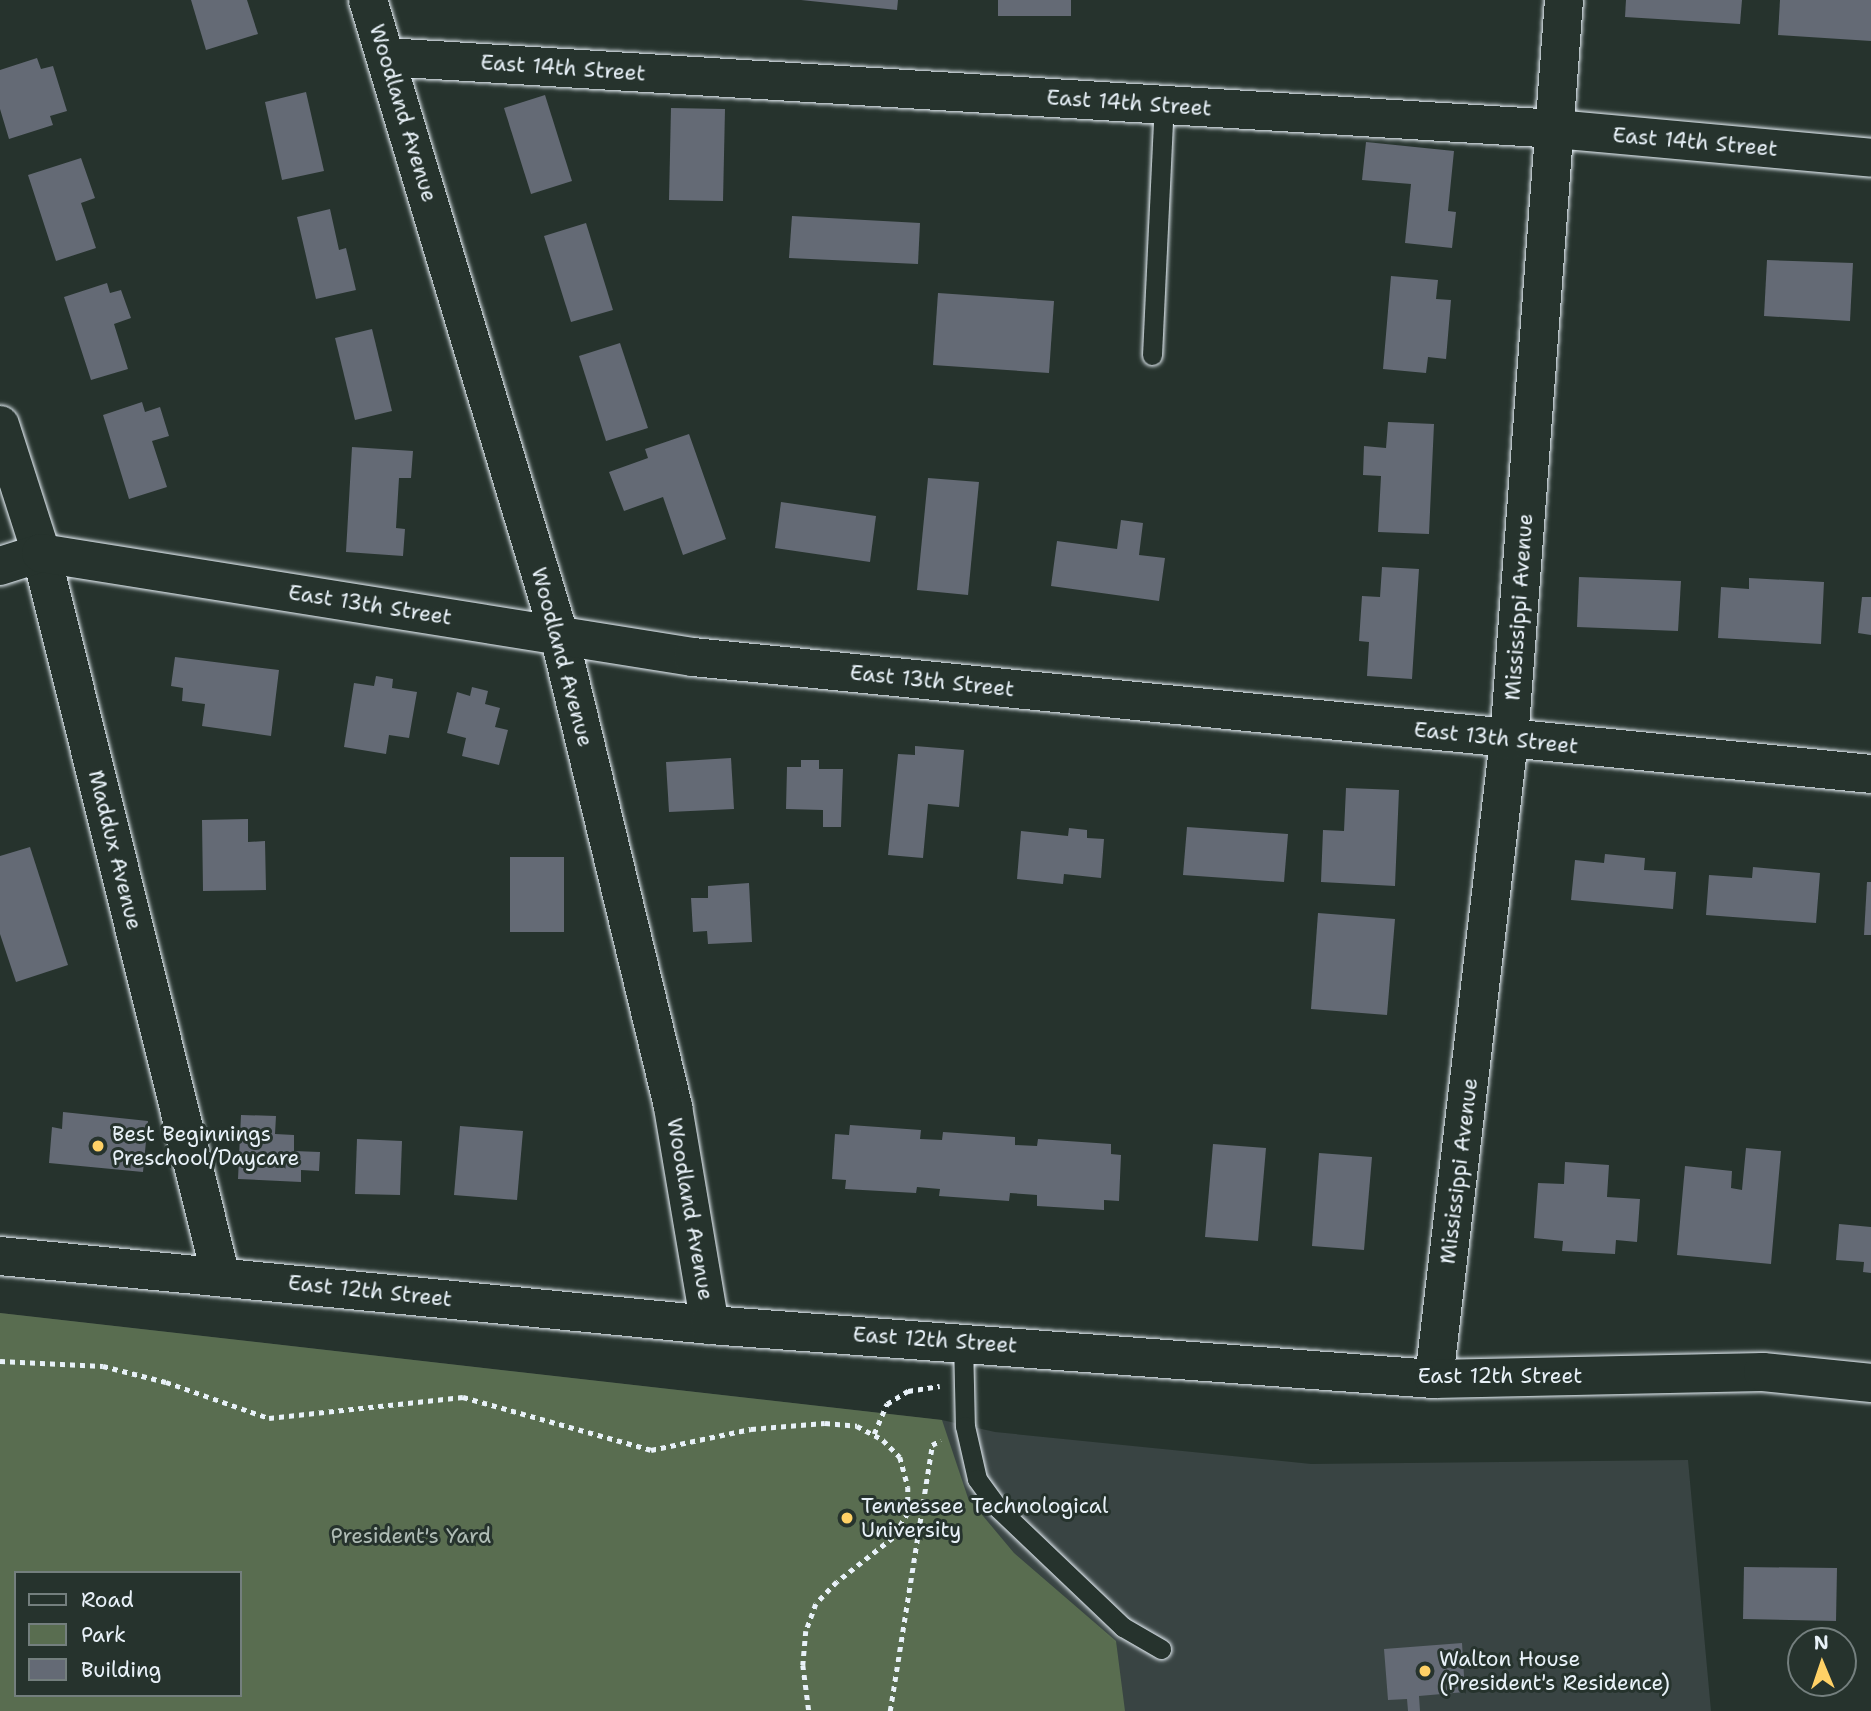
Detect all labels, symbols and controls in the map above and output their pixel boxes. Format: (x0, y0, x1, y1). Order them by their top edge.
street label: Woodland Avenue (364, 21, 442, 205)
street label: East 14th Street (480, 50, 646, 86)
street label: East 14th Street (1046, 85, 1212, 121)
street label: East 14th Street (1612, 122, 1778, 162)
street label: Mississippi Avenue (1500, 513, 1538, 701)
street label: Woodland Avenue (526, 565, 598, 749)
street label: East 13th Street (287, 580, 453, 630)
street label: East 13th Street (849, 660, 1015, 702)
street label: East 13th Street (1413, 717, 1579, 759)
street label: Maddux Avenue (83, 768, 147, 932)
street label: Mississippi Avenue (1435, 1076, 1483, 1266)
street label: Woodland Avenue (662, 1116, 718, 1302)
place label: Best Beginnings Preschool/Daycare (112, 1121, 299, 1171)
marker: Best Beginnings Preschool/Daycare (90, 1138, 106, 1154)
street label: East 12th Street (287, 1270, 453, 1312)
street label: East 12th Street (852, 1322, 1018, 1358)
street label: East 12th Street (1418, 1363, 1582, 1389)
place label: Tennessee Technological University (861, 1493, 1108, 1543)
marker: Tennessee Technological University (839, 1510, 855, 1526)
park label: President's Yard (331, 1523, 491, 1549)
legend (14, 1571, 242, 1697)
text: Road (81, 1586, 134, 1614)
text: Park (81, 1621, 126, 1649)
north arrow (1787, 1627, 1857, 1697)
text: N (1813, 1630, 1829, 1655)
place label: Walton House (President's Residence) (1439, 1646, 1670, 1696)
text: Building (81, 1656, 161, 1684)
marker: Walton House (President's Residence) (1417, 1663, 1433, 1679)

